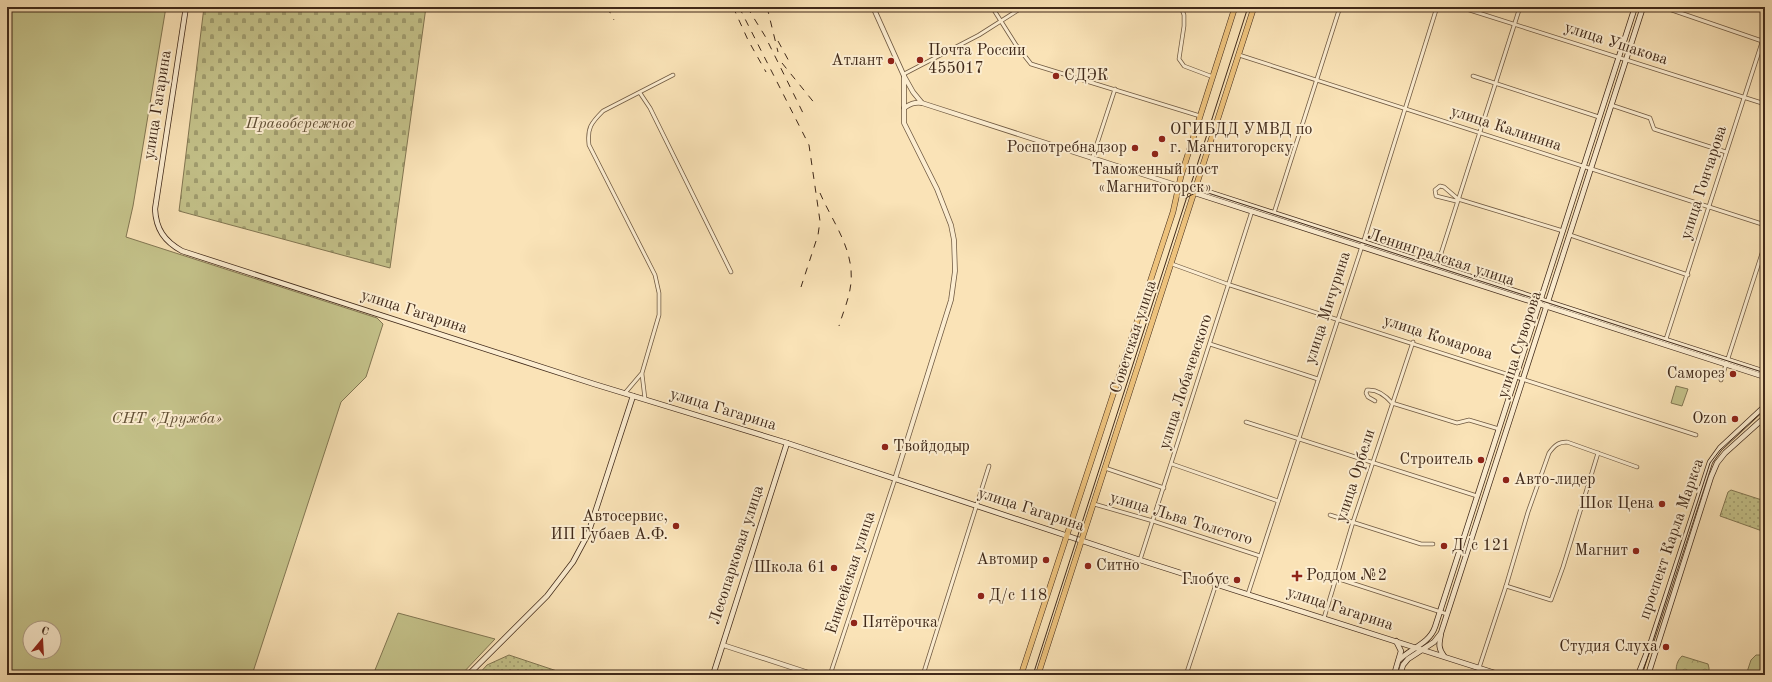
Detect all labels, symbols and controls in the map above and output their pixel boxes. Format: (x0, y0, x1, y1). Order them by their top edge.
street label: улица Ушакова (1562, 20, 1670, 68)
place label: Почта России 455017 (928, 43, 1026, 77)
street label: улица Гагарина (141, 49, 175, 161)
place label: Атлант (831, 53, 883, 69)
marker: Почта России 455017 (915, 55, 925, 65)
marker: Атлант (886, 56, 896, 66)
place label: СДЭК (1064, 68, 1109, 84)
marker: СДЭК (1051, 71, 1061, 81)
street label: улица Калинина (1449, 104, 1564, 155)
park label: Правобережное (244, 116, 355, 132)
place label: ОГИБДД УМВД по г. Магнитогорску (1170, 122, 1313, 156)
street label: улица Гончарова (1678, 124, 1730, 242)
marker: ОГИБДД УМВД по г. Магнитогорску (1157, 134, 1167, 144)
place label: Роспотребнадзор (1007, 140, 1127, 156)
marker: Роспотребнадзор (1130, 143, 1140, 153)
marker: Таможенный пост «Магнитогорск» (1150, 149, 1160, 159)
place label: Таможенный пост «Магнитогорск» (1092, 162, 1218, 196)
street label: Ленинградская улица (1365, 227, 1517, 289)
street label: улица Мичурина (1302, 250, 1354, 366)
street label: Советская улица (1108, 278, 1160, 396)
street label: улица Гагарина (359, 287, 469, 337)
street label: улица Суворова (1495, 289, 1545, 401)
street label: улица Лобачевского (1156, 312, 1216, 452)
street label: улица Комарова (1381, 313, 1495, 363)
place label: Саморез (1667, 366, 1725, 382)
marker: Саморез (1728, 369, 1738, 379)
street label: улица Гагарина (668, 386, 778, 434)
park label: СНТ «Дружба» (112, 411, 222, 427)
place label: Ozon (1692, 411, 1727, 427)
marker: Ozon (1730, 414, 1740, 424)
street label: улица Орбели (1333, 427, 1379, 525)
place label: Твойдодыр (893, 439, 970, 455)
marker: Твойдодыр (880, 442, 890, 452)
place label: Строитель (1399, 452, 1473, 468)
marker: Строитель (1476, 455, 1486, 465)
street label: проспект Карла Маркса (1637, 456, 1707, 621)
place label: Авто-лидер (1514, 472, 1595, 488)
marker: Авто-лидер (1501, 475, 1511, 485)
street label: Лесопарковая улица (707, 484, 767, 626)
street label: улица Гагарина (976, 485, 1086, 535)
street label: улица Льва Толстого (1108, 490, 1254, 548)
place label: Шок Цена (1579, 496, 1654, 512)
marker: Шок Цена (1657, 499, 1667, 509)
place label: Автосервис, ИП Губаев А.Ф. (550, 509, 668, 543)
street label: Енисейская улица (824, 510, 878, 636)
marker: Автосервис, ИП Губаев А.Ф. (671, 521, 681, 531)
place label: Д/с 121 (1452, 538, 1510, 554)
marker: Д/с 121 (1439, 541, 1449, 551)
place label: Магнит (1575, 543, 1628, 559)
marker: Магнит (1631, 546, 1641, 556)
place label: Автомир (976, 552, 1038, 568)
marker: Автомир (1041, 555, 1051, 565)
place label: Ситно (1096, 558, 1140, 574)
place label: Школа 61 (753, 560, 826, 576)
marker: Ситно (1083, 561, 1093, 571)
marker: Школа 61 (829, 563, 839, 573)
place label: Роддом №2 (1306, 568, 1387, 584)
marker: Роддом №2 (1291, 570, 1303, 582)
place label: Глобус (1182, 572, 1229, 588)
marker: Глобус (1232, 575, 1242, 585)
street label: улица Гагарина (1285, 584, 1395, 634)
place label: Д/с 118 (989, 588, 1047, 604)
marker: Д/с 118 (976, 591, 986, 601)
place label: Пятёрочка (862, 615, 938, 631)
marker: Пятёрочка (849, 618, 859, 628)
north arrow (22, 620, 62, 660)
text: С (39, 626, 50, 638)
place label: Студия Слуха (1559, 639, 1658, 655)
marker: Студия Слуха (1661, 642, 1671, 652)

